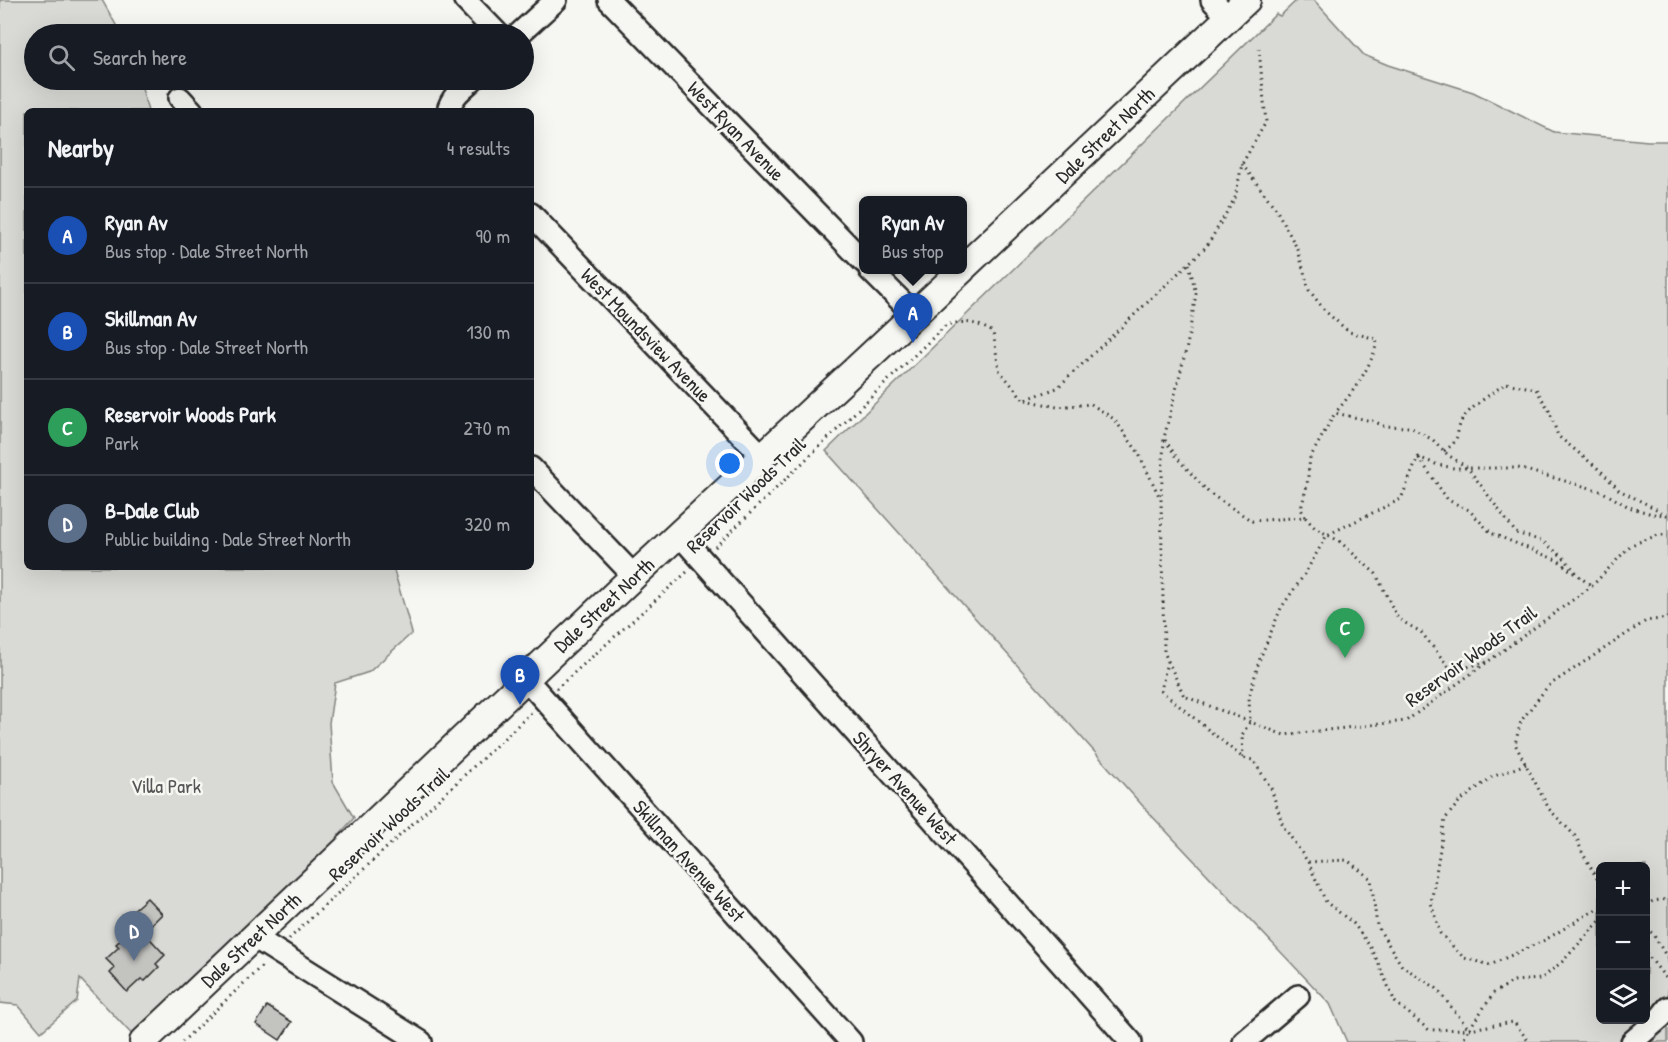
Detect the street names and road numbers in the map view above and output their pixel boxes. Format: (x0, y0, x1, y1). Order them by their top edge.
street label: West Ryan Avenue (682, 75, 791, 187)
street label: Dale Street North (1049, 80, 1160, 189)
street label: West Moundsview Avenue (575, 262, 718, 408)
street label: Reservoir Woods Trail (680, 430, 812, 559)
street label: Dale Street North (548, 551, 660, 658)
street label: Reservoir Woods Trail (1399, 598, 1542, 713)
street label: Shryer Avenue West (847, 725, 964, 851)
street label: Reservoir Woods Trail (322, 760, 456, 887)
street label: Skillman Avenue West (627, 794, 752, 928)
street label: Dale Street North (195, 886, 307, 993)

